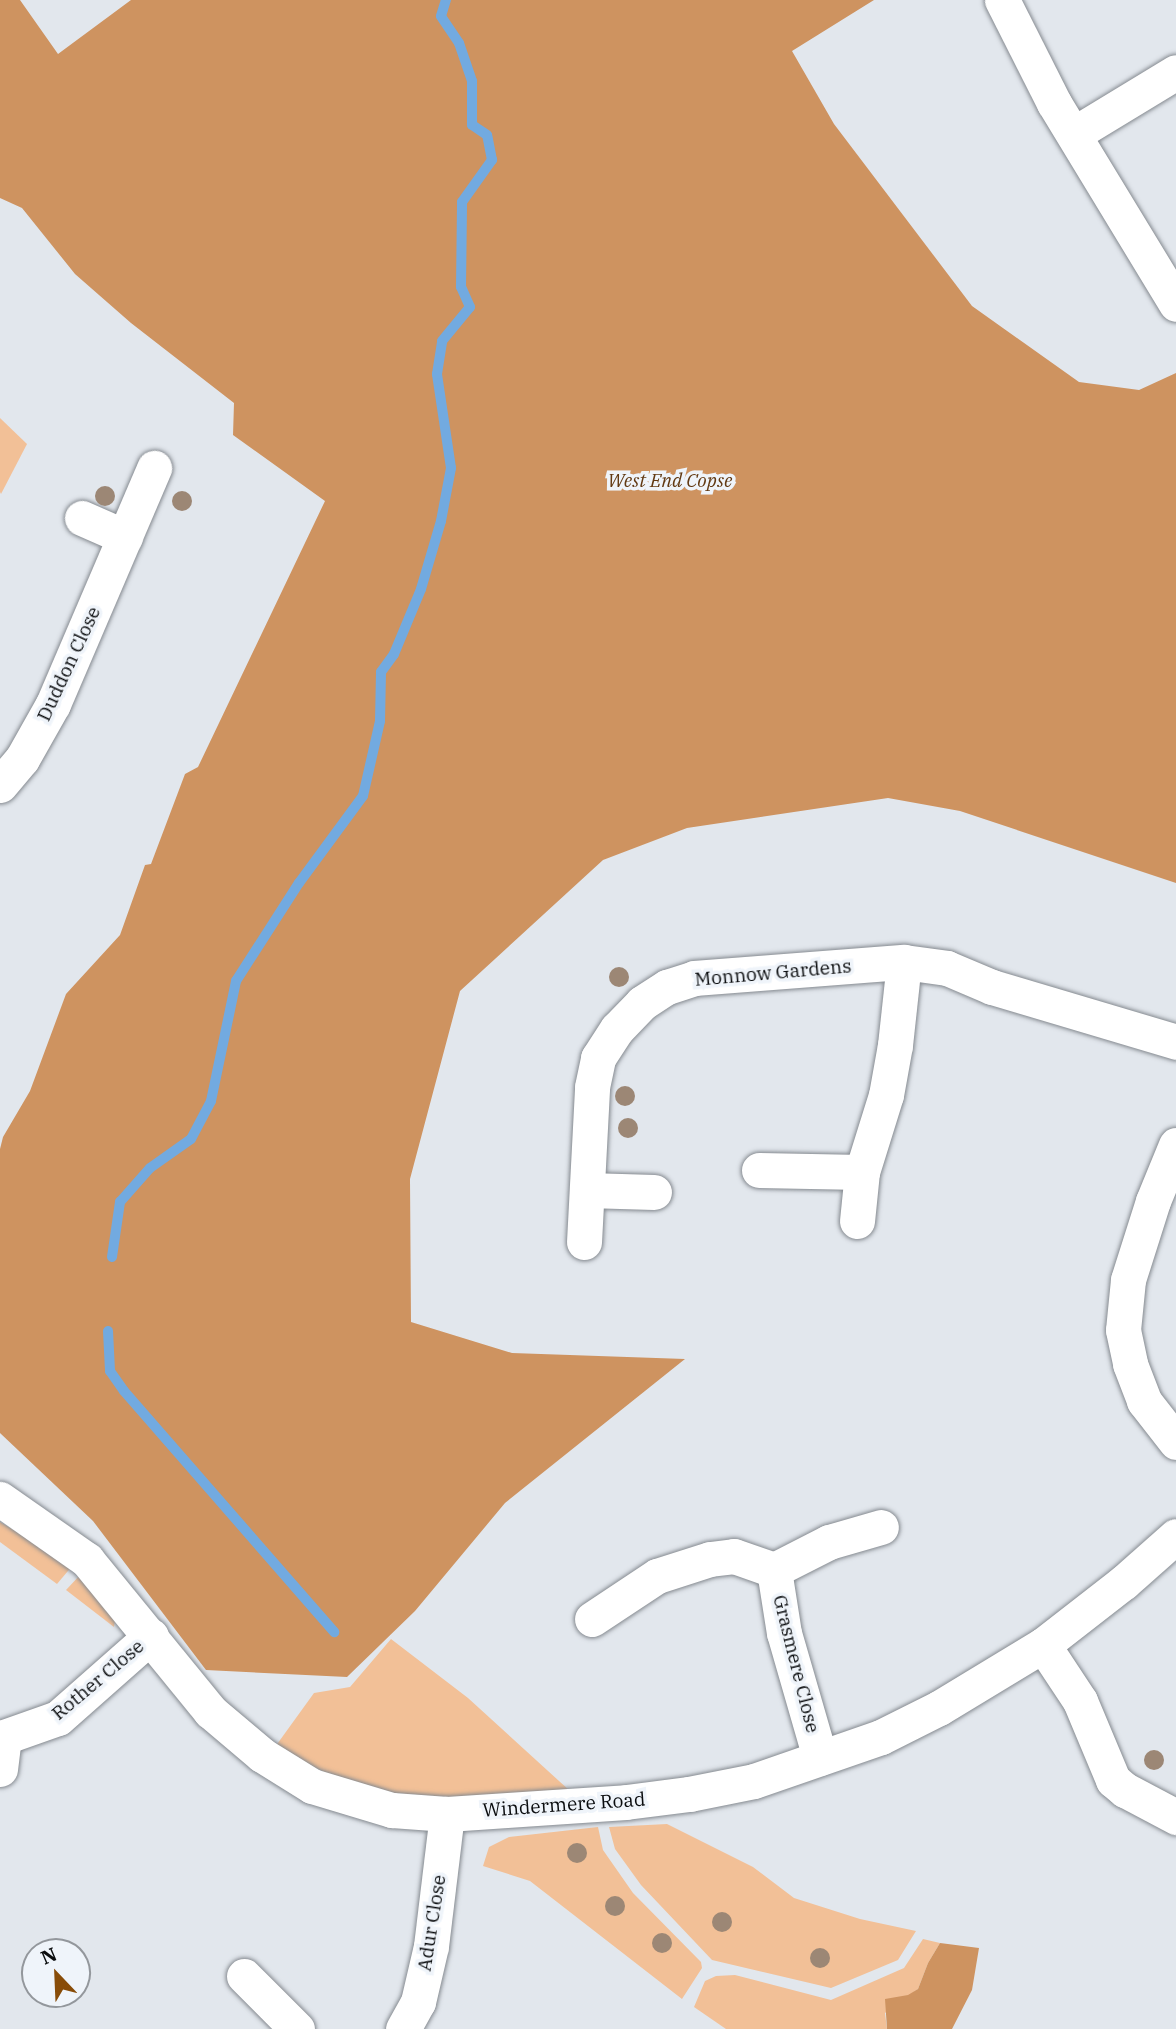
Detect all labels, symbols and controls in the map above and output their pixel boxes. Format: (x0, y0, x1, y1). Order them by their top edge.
park label: West End Copse (608, 470, 732, 492)
street label: Duddon Close (33, 603, 105, 725)
street label: Monnow Gardens (694, 955, 852, 991)
street label: Grasmere Close (768, 1593, 824, 1735)
street label: Rother Close (47, 1635, 149, 1725)
street label: Windermere Road (482, 1788, 646, 1822)
street label: Adur Close (413, 1873, 451, 1973)
north arrow (21, 1938, 91, 2008)
text: N (37, 1942, 60, 1969)

